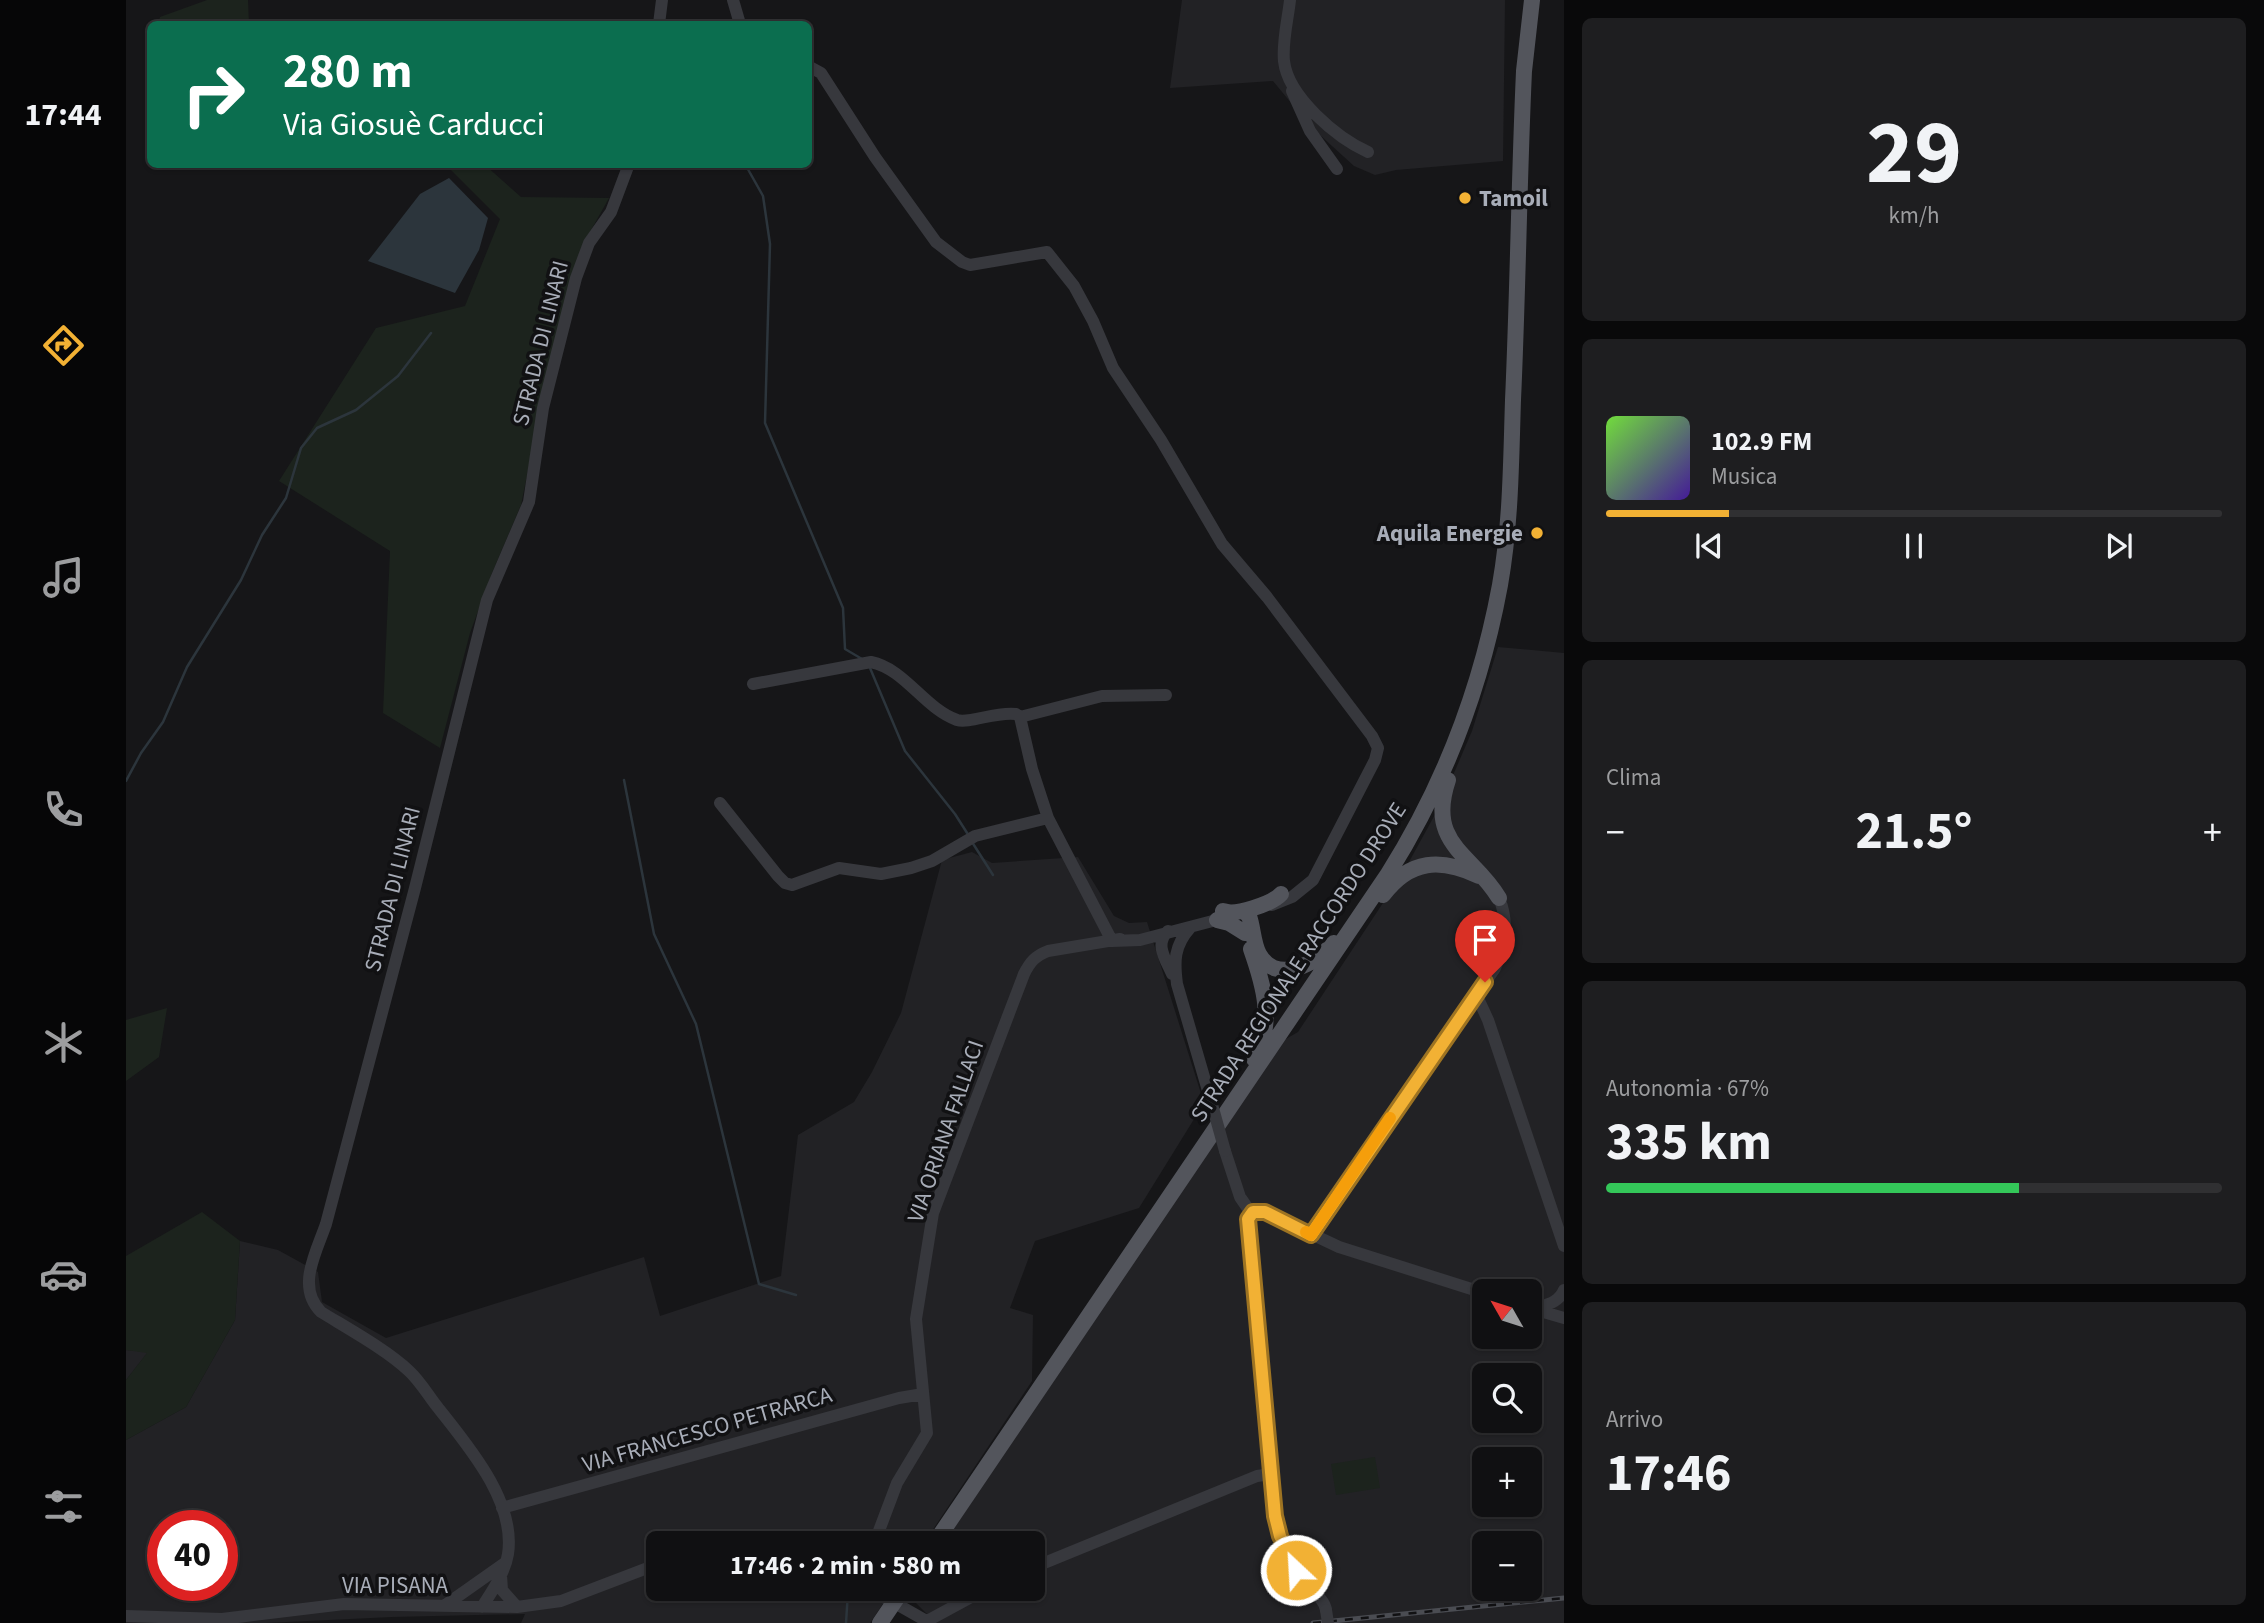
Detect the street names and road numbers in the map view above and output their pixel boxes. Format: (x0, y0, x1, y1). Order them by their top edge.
street label: STRADA DI LINARI (504, 257, 577, 429)
street label: STRADA REGIONALE RACCORDO DROVE (1182, 796, 1415, 1129)
street label: STRADA DI LINARI (356, 803, 429, 975)
street label: VIA ORIANA FALLACI (899, 1036, 992, 1227)
street label: VIA FRANCESCO PETRARCA (578, 1378, 836, 1481)
street label: VIA PISANA (342, 1569, 449, 1602)

